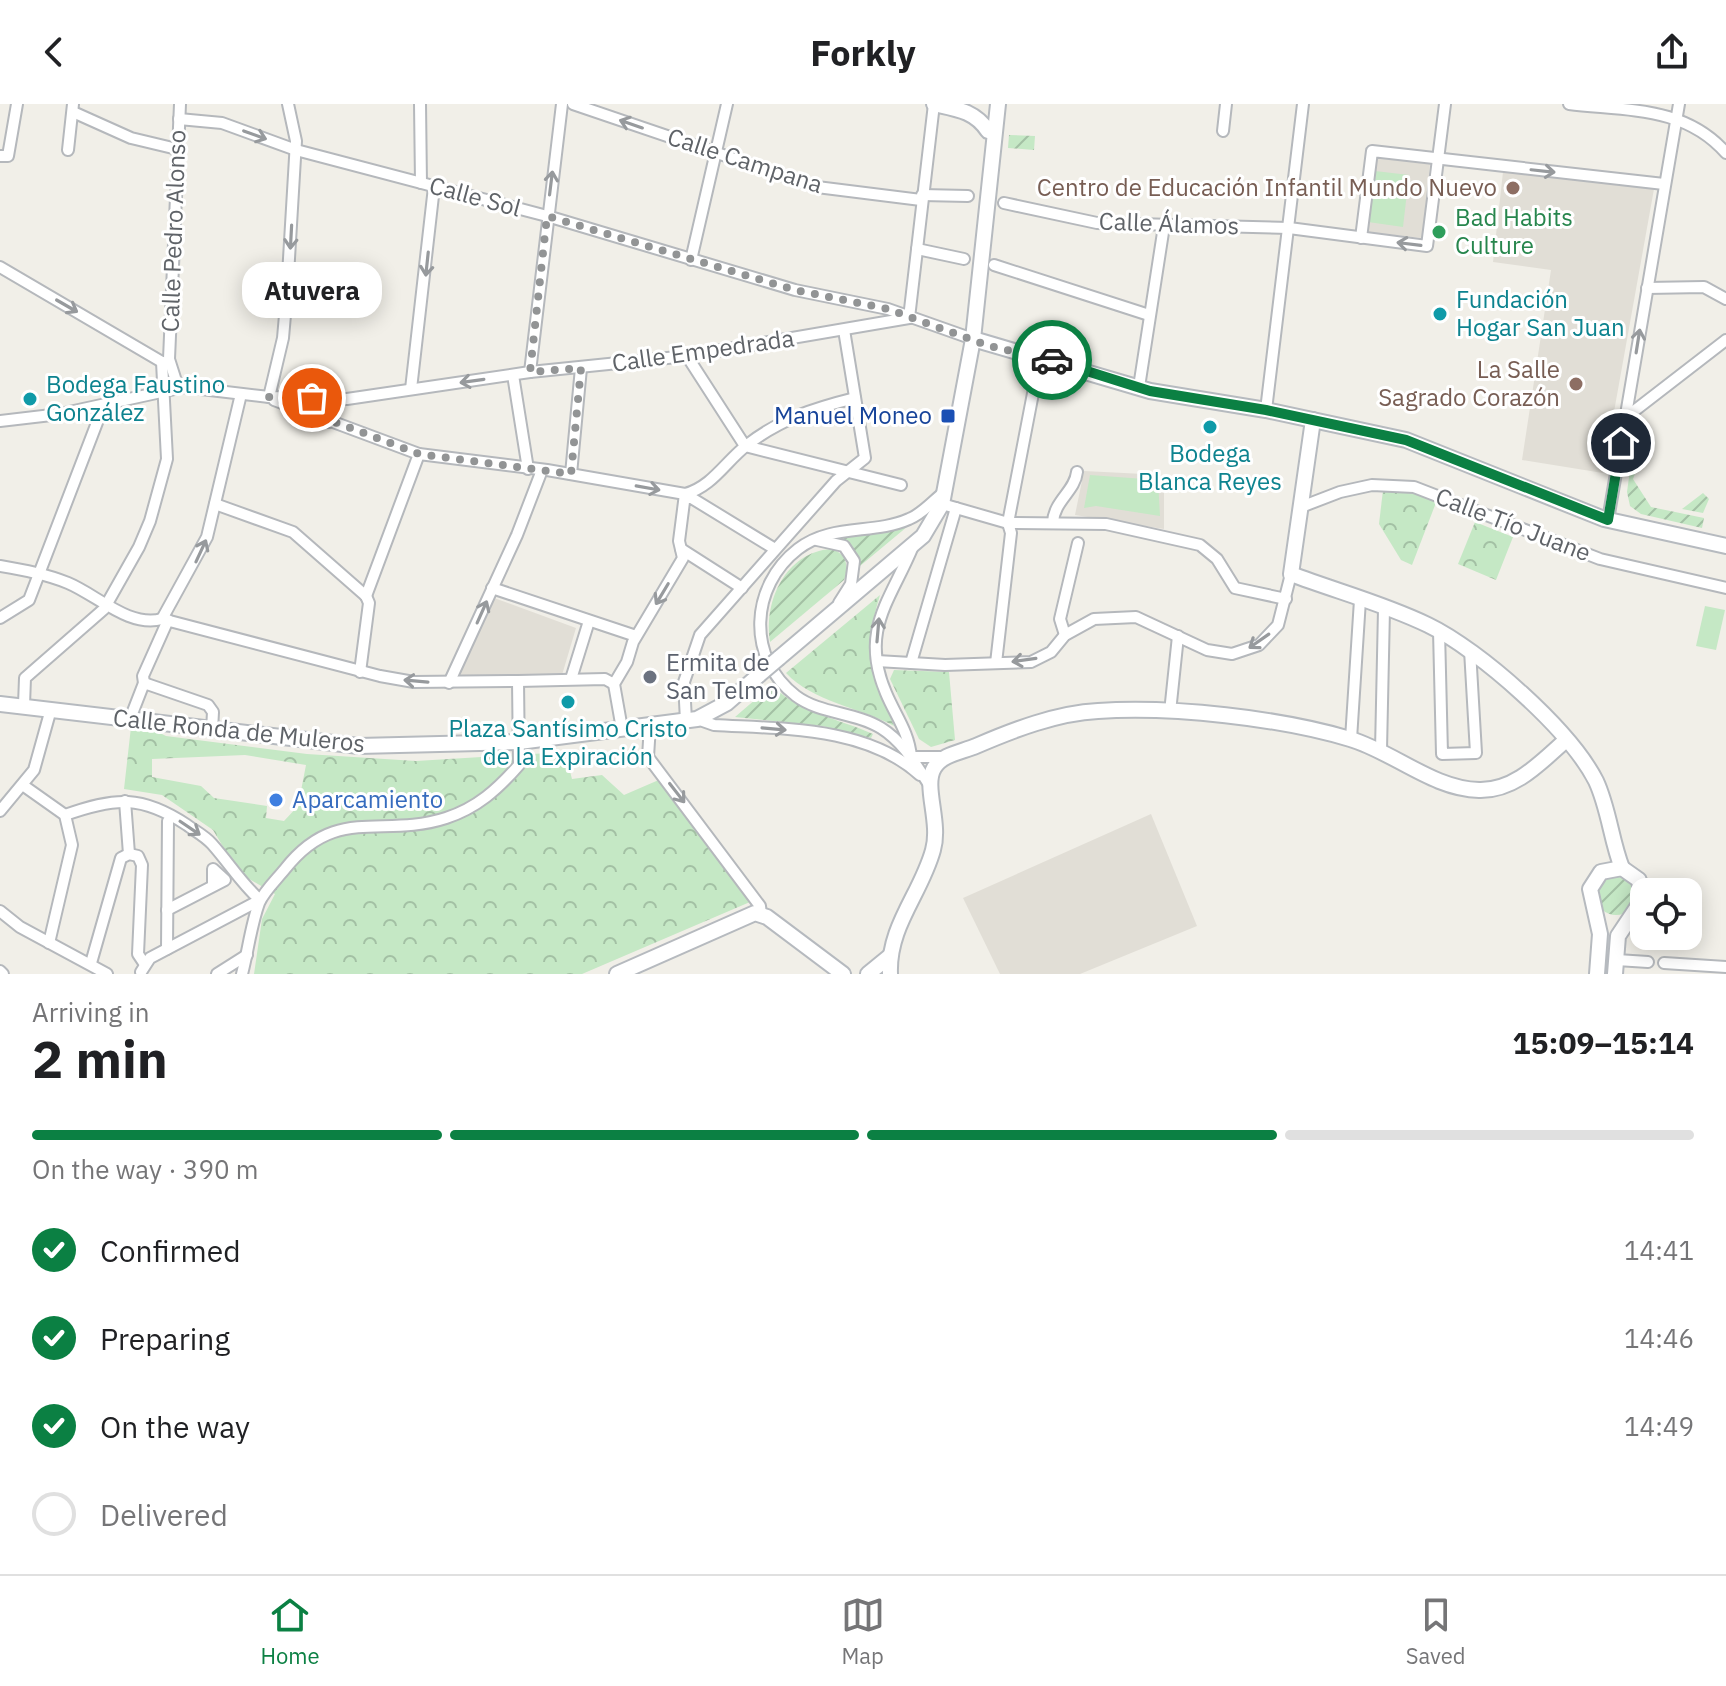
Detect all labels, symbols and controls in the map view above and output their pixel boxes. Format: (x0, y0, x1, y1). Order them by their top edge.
text: Forkly (810, 29, 916, 76)
icon: back (32, 30, 76, 74)
icon: share (1650, 30, 1694, 74)
one-way arrow (619, 115, 644, 130)
street label: Calle Campana (664, 120, 827, 200)
one-way arrow (242, 128, 267, 143)
street label: Calle Pedro Alonso (153, 129, 193, 333)
one-way arrow (1529, 163, 1556, 178)
street label: Calle Sol (426, 168, 525, 224)
one-way arrow (544, 171, 559, 197)
place label: Centro de Educación Infantil Mundo Nuevo (1037, 171, 1497, 203)
marker: Centro de Educación Infantil Mundo Nuevo (1504, 179, 1522, 197)
place label: Bad Habits Culture (1455, 201, 1573, 261)
street label: Calle Álamos (1098, 205, 1240, 241)
one-way arrow (283, 223, 298, 250)
marker: Bad Habits Culture (1430, 223, 1448, 241)
one-way arrow (1396, 236, 1423, 251)
one-way arrow (420, 251, 435, 277)
callout: Atuvera (242, 262, 382, 318)
text: Atuvera (264, 273, 360, 307)
place label: Fundación Hogar San Juan (1456, 283, 1625, 343)
one-way arrow (55, 299, 79, 314)
marker: Fundación Hogar San Juan (1431, 305, 1449, 323)
courier (1012, 320, 1092, 400)
street label: Calle Empedrada (610, 321, 796, 379)
one-way arrow (1631, 329, 1646, 354)
icon: car (1030, 338, 1074, 382)
place label: La Salle Sagrado Corazón (1378, 353, 1560, 413)
pin (278, 364, 346, 432)
place label: Bodega Faustino González (46, 368, 225, 428)
one-way arrow (460, 374, 485, 389)
marker: La Salle Sagrado Corazón (1567, 375, 1585, 393)
icon: bag (290, 376, 334, 420)
marker: Bodega Faustino González (21, 390, 39, 408)
place label: Manuel Moneo (774, 399, 932, 431)
marker: Manuel Moneo (939, 407, 957, 425)
pin (1587, 409, 1655, 477)
marker: Bodega Blanca Reyes (1201, 418, 1219, 436)
icon: home (1599, 421, 1643, 465)
place label: Bodega Blanca Reyes (1138, 437, 1282, 497)
street label: Calle Tío Juane (1431, 480, 1596, 568)
one-way arrow (635, 481, 660, 496)
one-way arrow (194, 540, 209, 564)
one-way arrow (653, 582, 669, 605)
one-way arrow (475, 600, 490, 624)
one-way arrow (871, 617, 886, 644)
one-way arrow (1249, 632, 1270, 649)
place label: Ermita de San Telmo (666, 646, 778, 706)
one-way arrow (1012, 653, 1038, 668)
marker: Ermita de San Telmo (641, 668, 659, 686)
one-way arrow (403, 673, 430, 688)
marker: Plaza Santísimo Cristo de la Expiración (559, 693, 577, 711)
street label: Calle Ronda de Muleros (111, 701, 367, 759)
place label: Plaza Santísimo Cristo de la Expiración (448, 712, 688, 772)
one-way arrow (760, 722, 787, 737)
one-way arrow (669, 782, 686, 803)
place label: Aparcamiento (292, 783, 443, 815)
marker: Aparcamiento (267, 791, 285, 809)
one-way arrow (179, 819, 201, 836)
map controls (1630, 878, 1702, 950)
button: locate (1630, 878, 1702, 950)
text: Arriving in (32, 995, 149, 1029)
text: 15:09–15:14 (1513, 1023, 1694, 1062)
text: 2 min (32, 1025, 168, 1092)
text: On the way · 390 m (32, 1152, 258, 1186)
icon: check (32, 1228, 76, 1272)
text: Confirmed (100, 1231, 241, 1270)
text: 14:41 (1624, 1233, 1694, 1267)
icon: check (32, 1316, 76, 1360)
text: Preparing (100, 1319, 230, 1358)
text: 14:46 (1624, 1321, 1694, 1355)
icon: check (32, 1404, 76, 1448)
text: On the way (100, 1407, 250, 1446)
text: 14:49 (1624, 1409, 1694, 1443)
text: Delivered (100, 1495, 228, 1534)
tab: Home (260, 1593, 320, 1670)
tab: Map (841, 1593, 885, 1670)
tab: Saved (1406, 1593, 1465, 1670)

